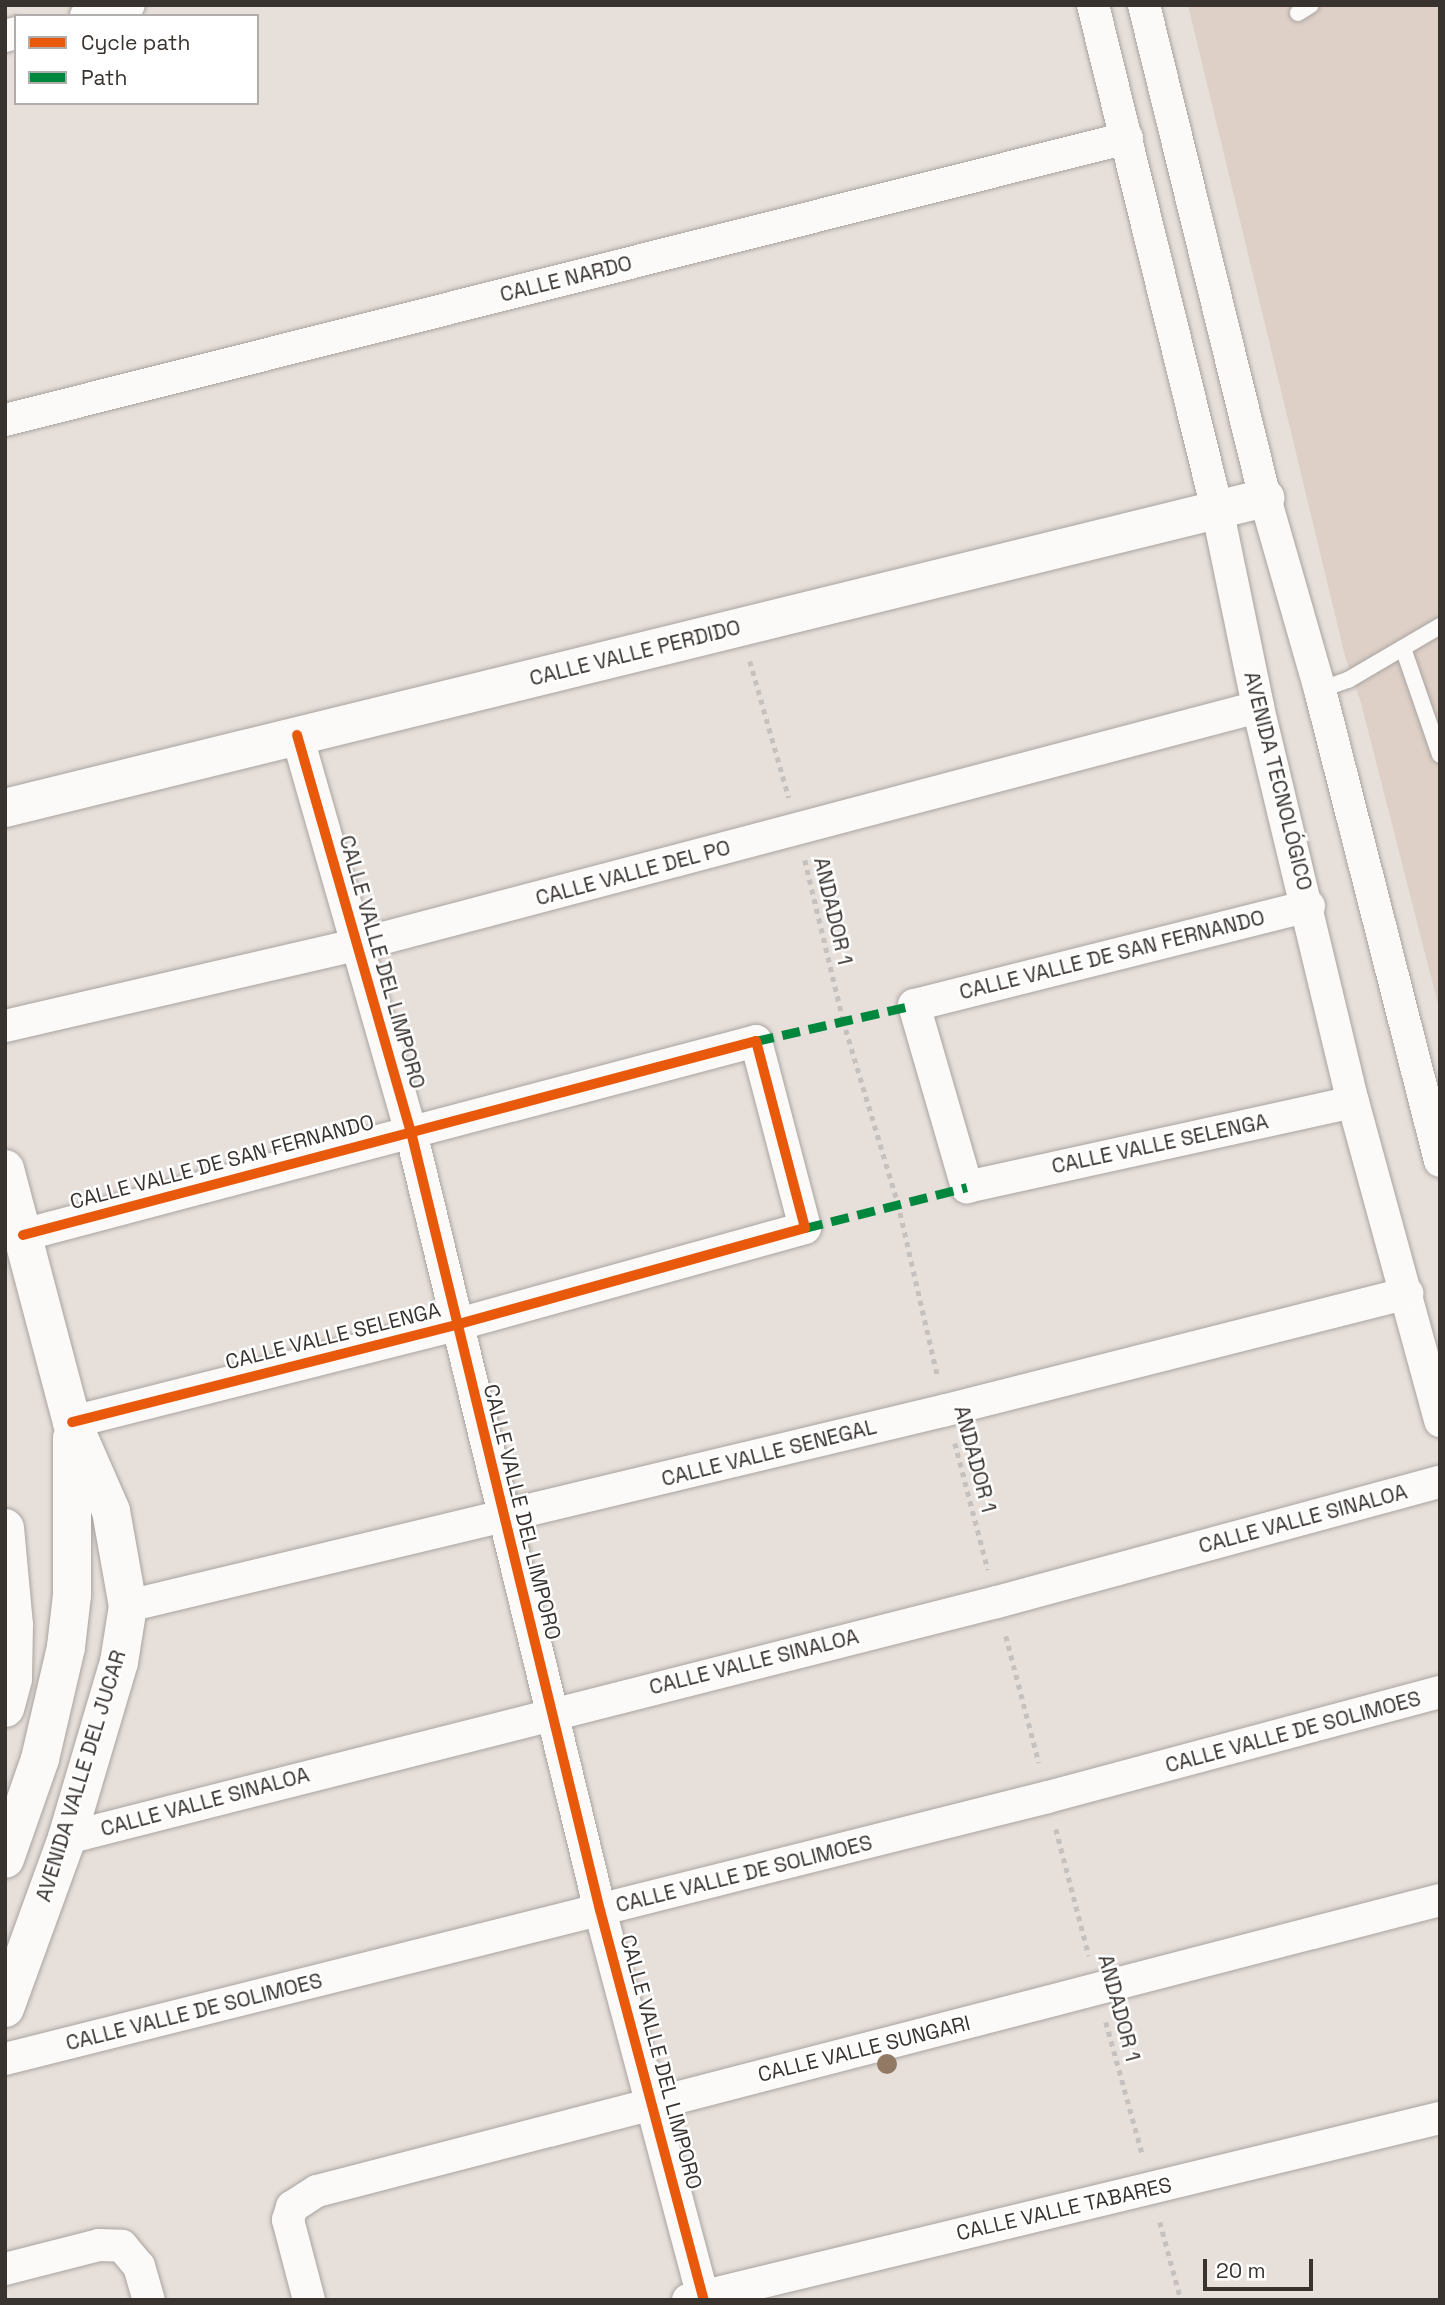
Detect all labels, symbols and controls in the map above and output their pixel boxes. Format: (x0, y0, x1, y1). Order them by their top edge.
legend (14, 14, 259, 105)
text: Cycle path (81, 29, 190, 56)
text: Path (81, 64, 127, 91)
street label: CALLE NARDO (497, 250, 635, 308)
street label: CALLE VALLE PERDIDO (527, 615, 743, 691)
street label: AVENIDA TECNOLÓGICO (1238, 668, 1318, 894)
street label: CALLE VALLE DEL LIMPORO (334, 832, 430, 1092)
street label: CALLE VALLE DEL PO (533, 835, 733, 911)
street label: ANDADOR 1 (808, 855, 858, 967)
street label: CALLE VALLE DE SAN FERNANDO (957, 905, 1267, 1005)
street label: CALLE VALLE DE SAN FERNANDO (67, 1109, 377, 1215)
street label: CALLE VALLE SELENGA (1049, 1109, 1271, 1179)
street label: CALLE VALLE SELENGA (223, 1297, 443, 1375)
street label: CALLE VALLE DEL LIMPORO (478, 1381, 566, 1643)
street label: ANDADOR 1 (949, 1403, 1001, 1515)
street label: CALLE VALLE SENEGAL (659, 1414, 879, 1492)
street label: CALLE VALLE SINALOA (1196, 1479, 1410, 1559)
street label: CALLE VALLE SINALOA (646, 1624, 862, 1700)
street label: AVENIDA VALLE DEL JUCAR (31, 1647, 131, 1905)
street label: CALLE VALLE DE SOLIMOES (1162, 1686, 1424, 1778)
street label: CALLE VALLE SINALOA (98, 1762, 312, 1842)
street label: CALLE VALLE DE SOLIMOES (613, 1830, 875, 1918)
street label: CALLE VALLE DEL LIMPORO (615, 1932, 707, 2192)
street label: ANDADOR 1 (1093, 1952, 1145, 2064)
street label: CALLE VALLE DE SOLIMOES (63, 1968, 325, 2056)
street label: CALLE VALLE SUNGARI (755, 2010, 973, 2088)
street label: CALLE VALLE TABARES (954, 2172, 1174, 2246)
scale bar (1207, 2246, 1317, 2290)
text: 20 m (1216, 2257, 1266, 2284)

